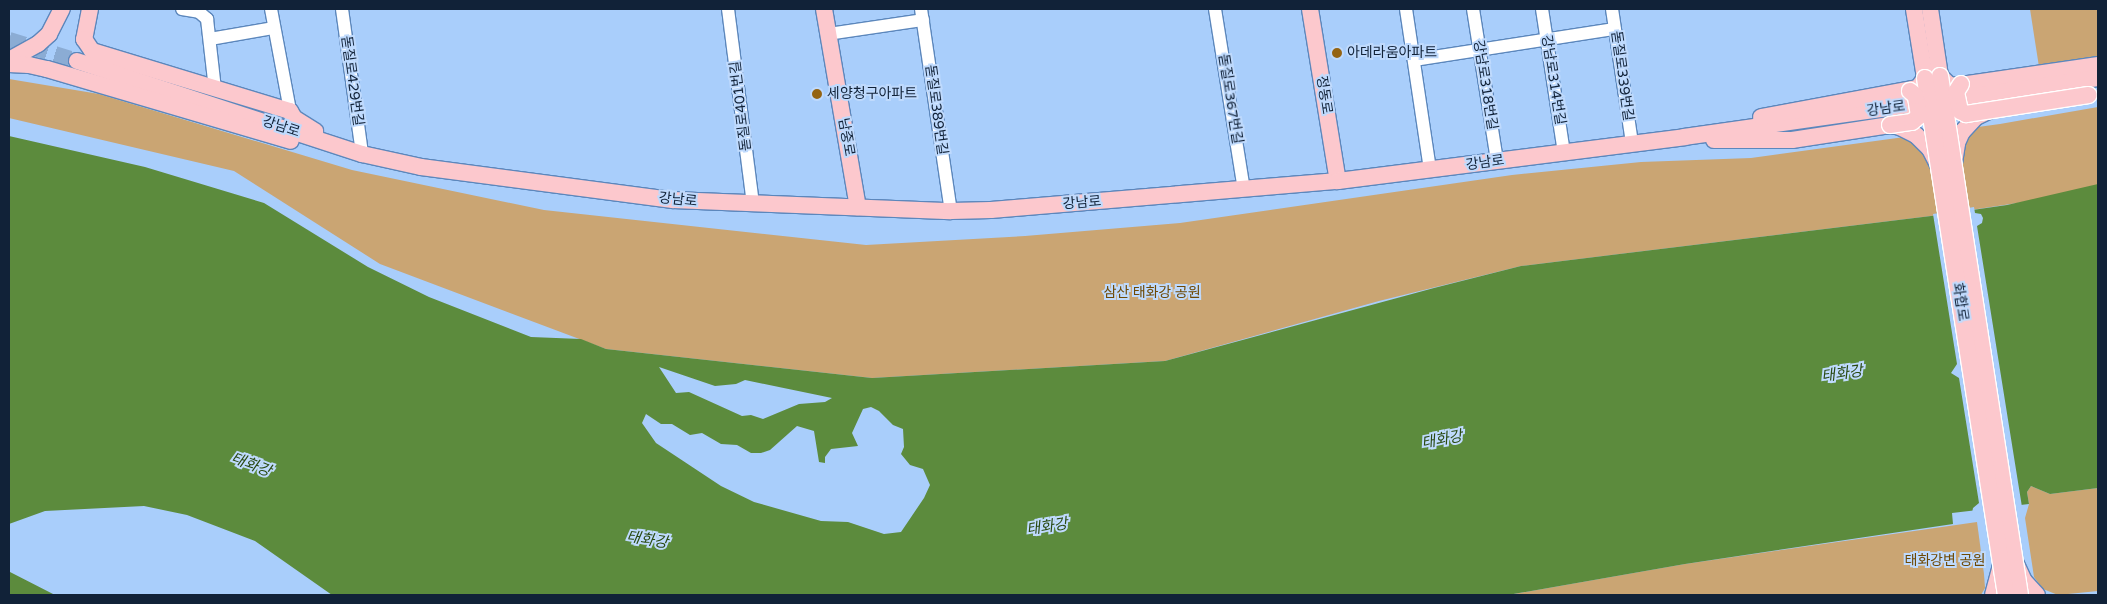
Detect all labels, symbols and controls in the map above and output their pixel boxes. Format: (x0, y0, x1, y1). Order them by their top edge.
street label: 돋질로339번길 (1607, 30, 1637, 122)
street label: 강남로314번길 (1538, 34, 1568, 126)
street label: 돋질로429번길 (337, 35, 367, 127)
street label: 강남로318번길 (1470, 39, 1500, 131)
place label: 아데라움아파트 (1347, 45, 1437, 61)
marker: 아데라움아파트 (1331, 47, 1343, 59)
street label: 돋질로367번길 (1215, 53, 1245, 145)
street label: 돋질로401번길 (727, 60, 755, 152)
street label: 돋질로389번길 (921, 64, 951, 156)
street label: 정동로 (1313, 75, 1335, 115)
place label: 세양청구아파트 (827, 86, 917, 102)
marker: 세양청구아파트 (811, 88, 823, 100)
street label: 강남로 (1866, 98, 1906, 120)
street label: 강남로 (260, 113, 302, 141)
street label: 남중로 (834, 117, 858, 157)
street label: 강남로 (1465, 152, 1505, 174)
street label: 강남로 (658, 190, 698, 210)
street label: 강남로 (1062, 193, 1102, 213)
street label: 화합로 (1949, 282, 1971, 322)
park label: 삼산 태화강 공원 (1103, 285, 1201, 301)
water label: 태화강 (1820, 362, 1864, 386)
water label: 태화강 (1420, 427, 1464, 453)
water label: 태화강 (228, 449, 274, 481)
water label: 태화강 (1025, 515, 1069, 539)
water label: 태화강 (625, 528, 669, 552)
park label: 태화강변 공원 (1905, 553, 1985, 569)

